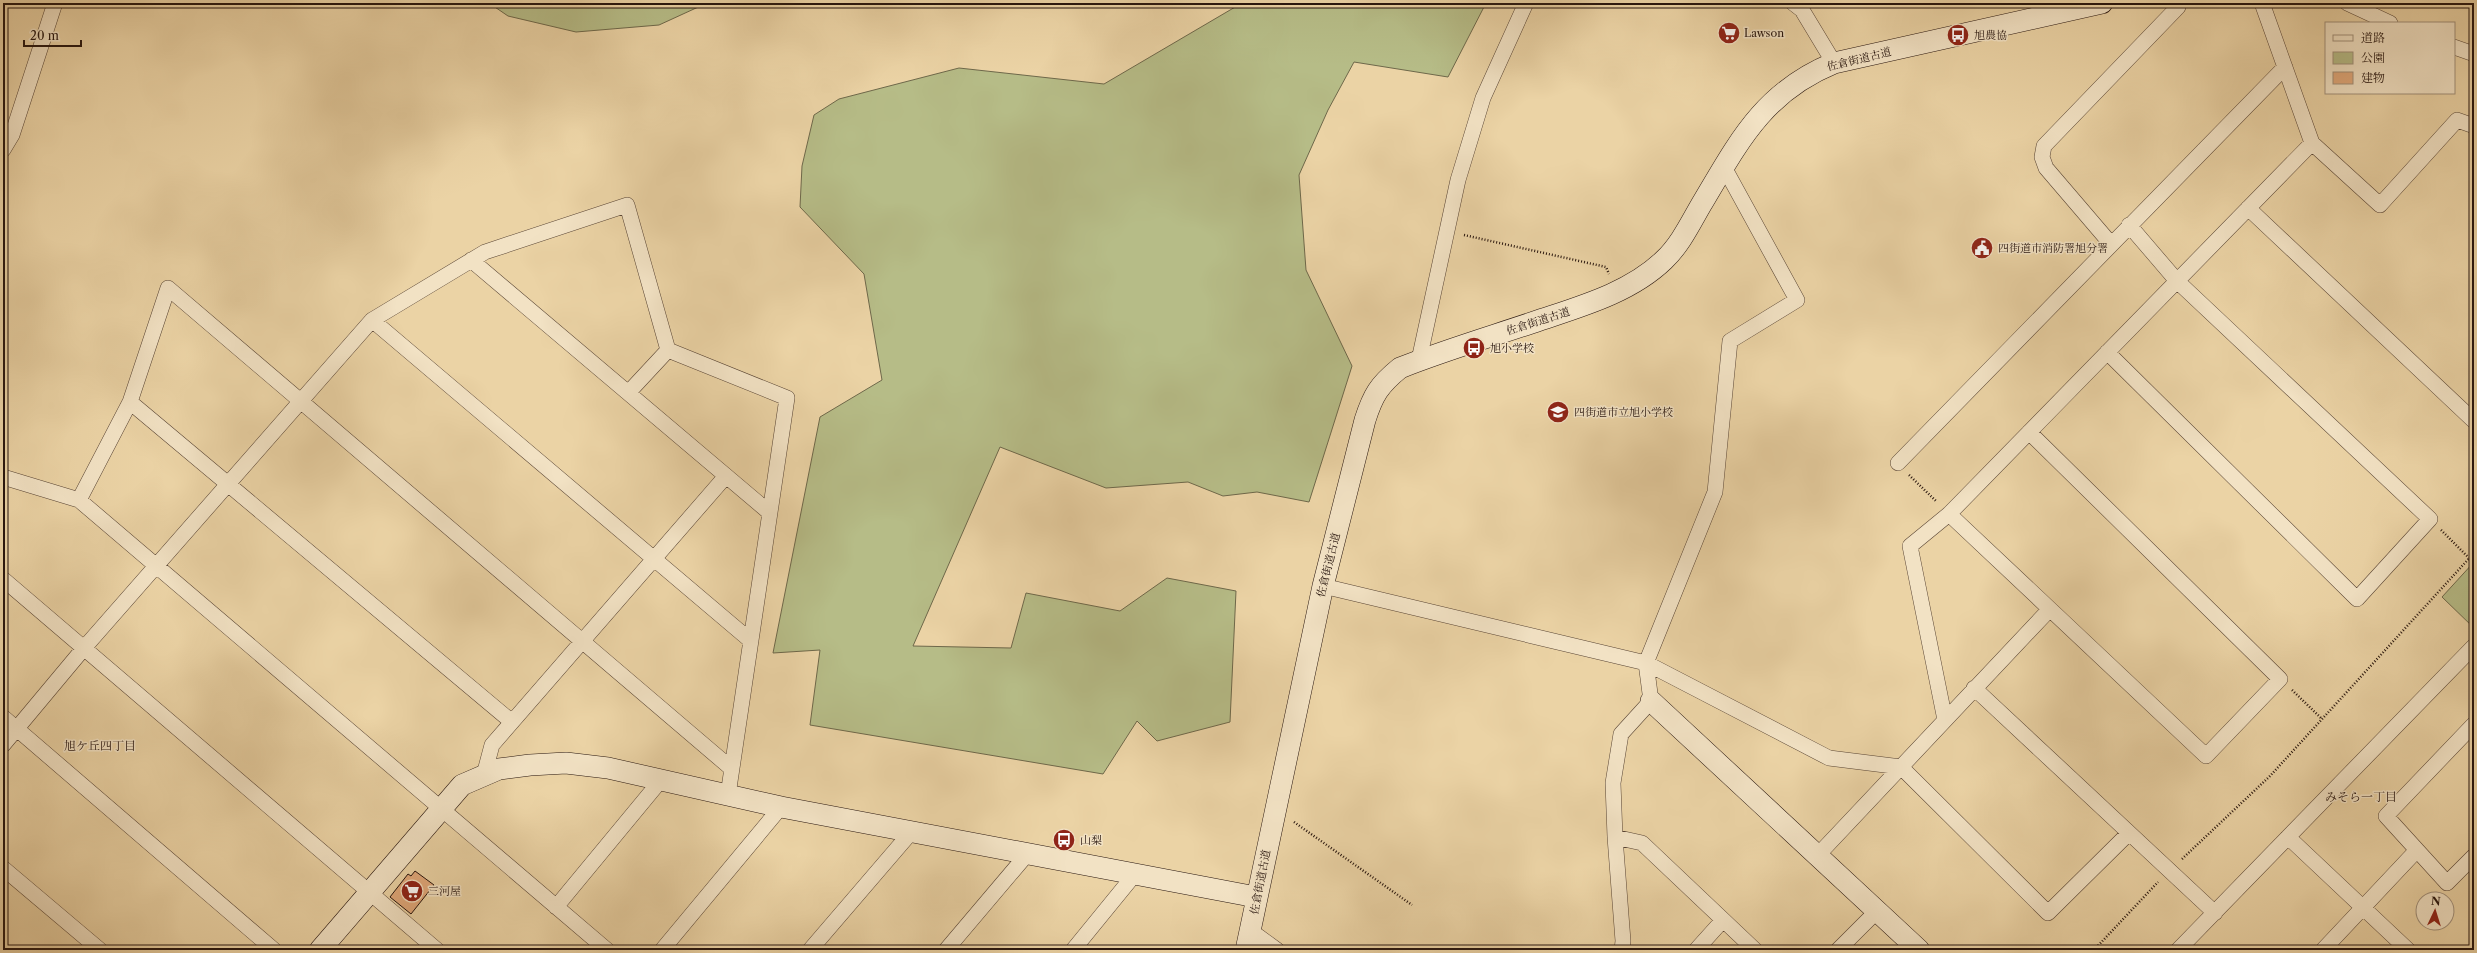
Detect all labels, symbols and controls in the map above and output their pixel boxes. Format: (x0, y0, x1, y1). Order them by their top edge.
supermarket icon: Lawson (1716, 20, 1742, 46)
scale bar (24, 22, 81, 48)
bus stop icon: 旭農協 (1945, 22, 1971, 48)
legend (2325, 22, 2455, 94)
place label: Lawson (1744, 26, 1784, 40)
text: 20 m (30, 28, 59, 43)
place label: 旭農協 (1974, 28, 2007, 42)
text: 道路 (2361, 30, 2385, 45)
street label: 佐倉街道古道 (1825, 44, 1893, 74)
text: 公園 (2361, 50, 2385, 65)
text: 建物 (2361, 70, 2385, 85)
public building icon: 四街道市消防署旭分署 (1969, 235, 1995, 261)
place label: 四街道市消防署旭分署 (1998, 241, 2108, 255)
street label: 佐倉街道古道 (1504, 304, 1572, 338)
bus stop icon: 旭小学校 (1461, 335, 1487, 361)
place label: 旭小学校 (1490, 341, 1534, 355)
school or university icon: 四街道市立旭小学校 (1545, 399, 1571, 425)
place label: 四街道市立旭小学校 (1574, 405, 1673, 419)
street label: 佐倉街道古道 (1313, 531, 1343, 599)
district label: 旭ケ丘四丁目 (64, 738, 136, 753)
district label: みそら一丁目 (2325, 789, 2397, 804)
bus stop icon: 山梨 (1051, 827, 1077, 853)
place label: 山梨 (1080, 833, 1102, 847)
street label: 佐倉街道古道 (1247, 848, 1273, 916)
supermarket icon: 三河屋 (399, 878, 425, 904)
place label: 三河屋 (428, 884, 461, 898)
north arrow (2415, 891, 2455, 931)
text: N (2430, 894, 2441, 908)

